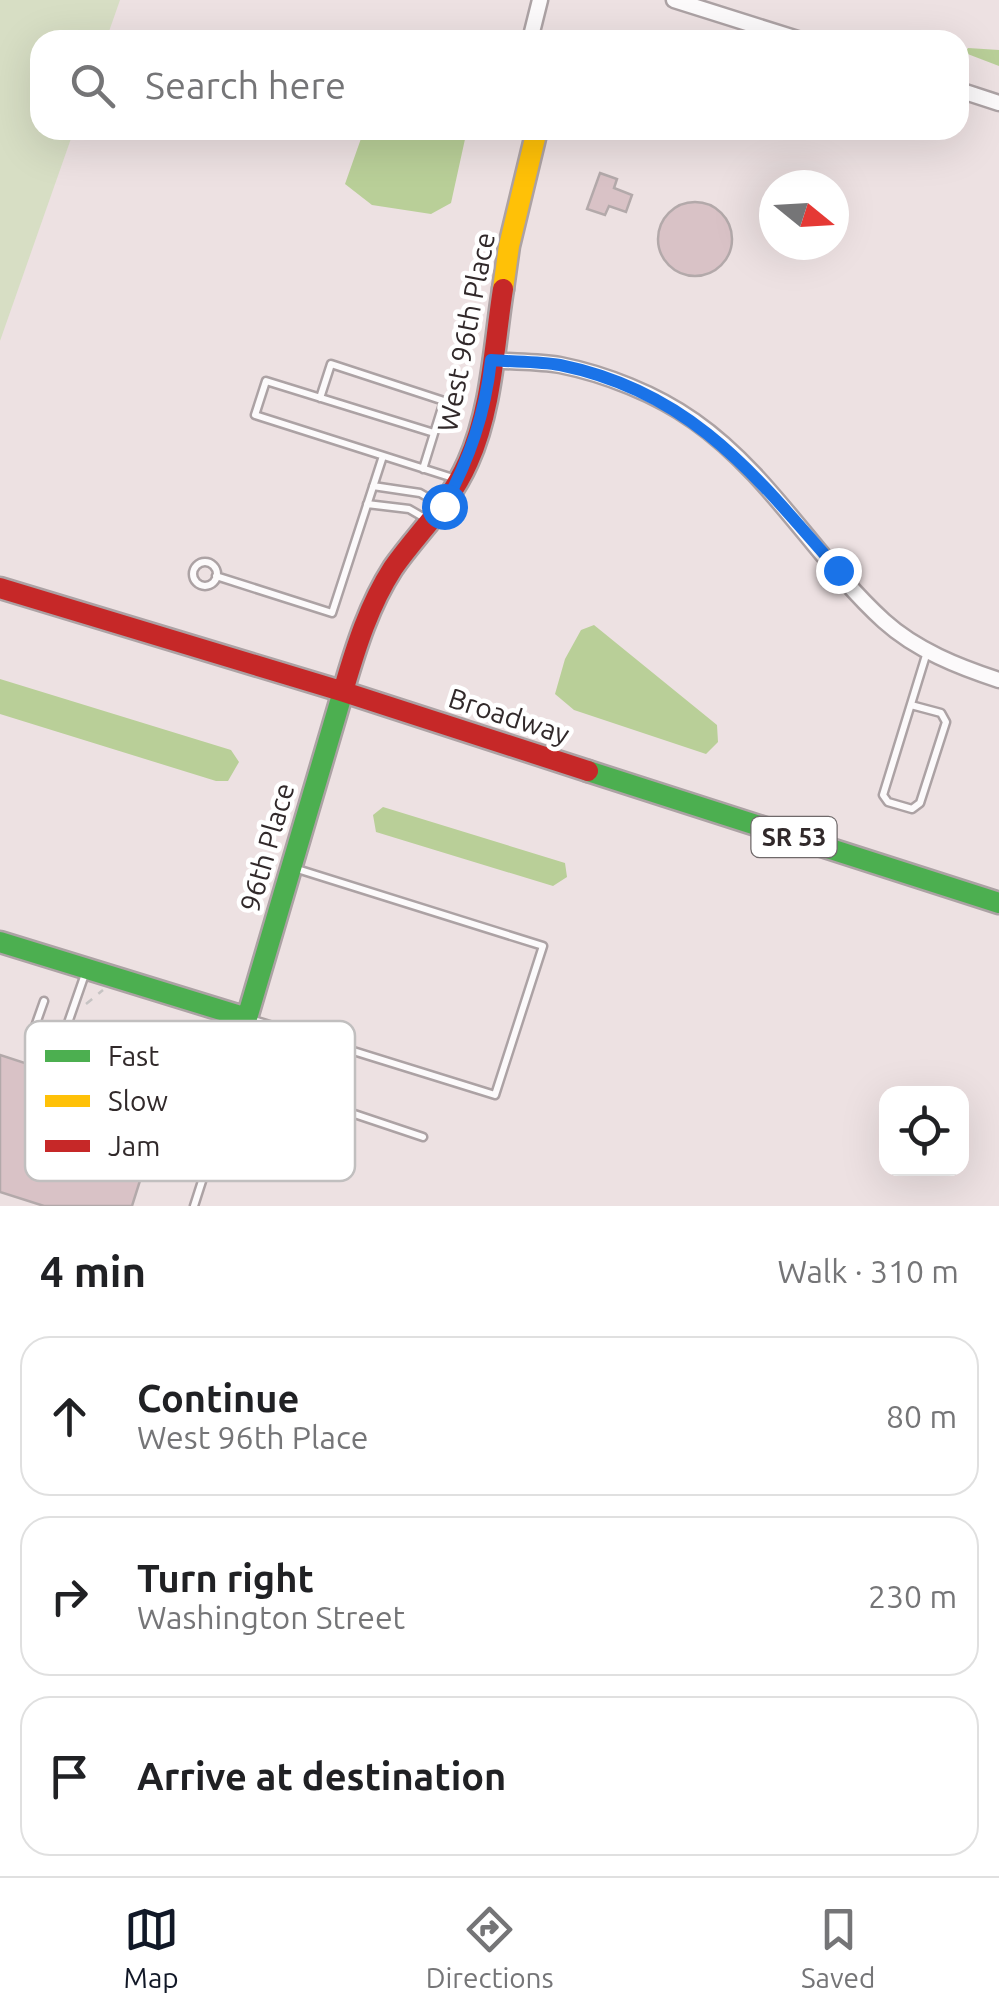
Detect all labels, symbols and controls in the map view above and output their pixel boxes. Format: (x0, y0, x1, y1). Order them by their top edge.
search box (30, 30, 969, 140)
icon: search (65, 58, 120, 113)
text: Search here (145, 64, 346, 106)
north arrow (759, 170, 849, 260)
street label: West 96th Place (431, 230, 500, 434)
route start (422, 484, 468, 530)
route end (816, 548, 862, 594)
street label: Broadway (445, 681, 573, 750)
street label: 96th Place (233, 779, 300, 915)
road number: SR 53 (752, 817, 836, 857)
legend (25, 1021, 355, 1181)
text: Fast (108, 1040, 159, 1071)
text: Slow (108, 1085, 168, 1116)
map controls (879, 1086, 969, 1176)
button: locate (879, 1086, 969, 1176)
text: Jam (108, 1130, 160, 1161)
text: 4 min (40, 1248, 146, 1295)
text: Walk · 310 m (777, 1253, 959, 1289)
text: Continue (137, 1377, 299, 1419)
icon: ahead (42, 1389, 97, 1444)
text: 80 m (886, 1398, 957, 1434)
text: West 96th Place (137, 1419, 368, 1455)
text: Turn right (137, 1557, 314, 1599)
icon: right (42, 1569, 97, 1624)
text: 230 m (868, 1578, 957, 1614)
text: Washington Street (137, 1599, 405, 1635)
icon: arrive (42, 1749, 97, 1804)
text: Arrive at destination (137, 1755, 506, 1797)
tab: Map (124, 1902, 179, 1993)
tab: Directions (426, 1902, 554, 1993)
tab: Saved (801, 1902, 875, 1993)

